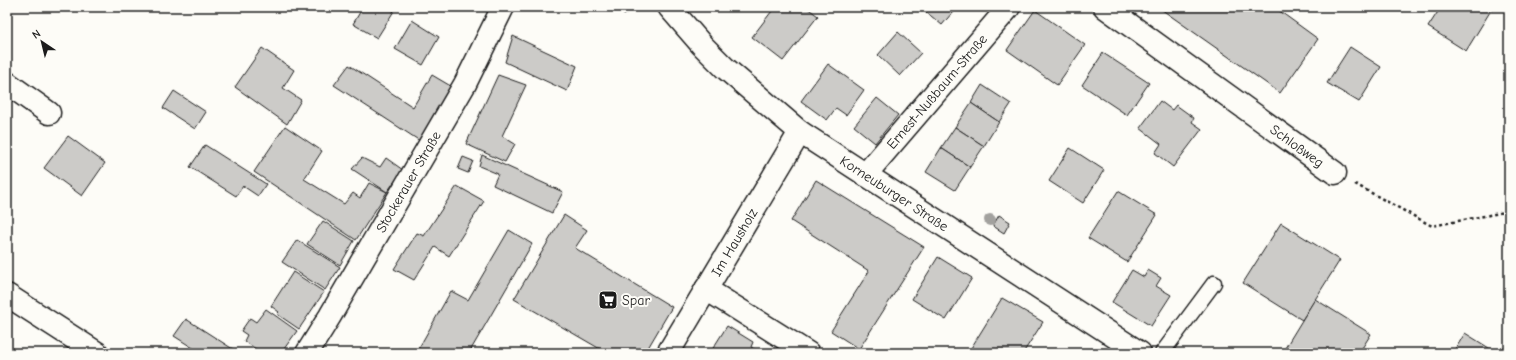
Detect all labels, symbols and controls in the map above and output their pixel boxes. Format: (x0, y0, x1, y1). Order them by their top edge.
north arrow (22, 22, 62, 62)
text: N (30, 27, 43, 42)
street label: Ernest-Nußbaum-Straße (883, 31, 991, 153)
street label: Schloßweg (1267, 121, 1327, 171)
street label: Stockerauer Straße (372, 128, 445, 236)
street label: Korneuburger Straße (837, 152, 952, 235)
street label: Im Hausholz (708, 205, 761, 280)
supermarket icon: Spar (597, 289, 619, 311)
place label: Spar (622, 292, 650, 309)

